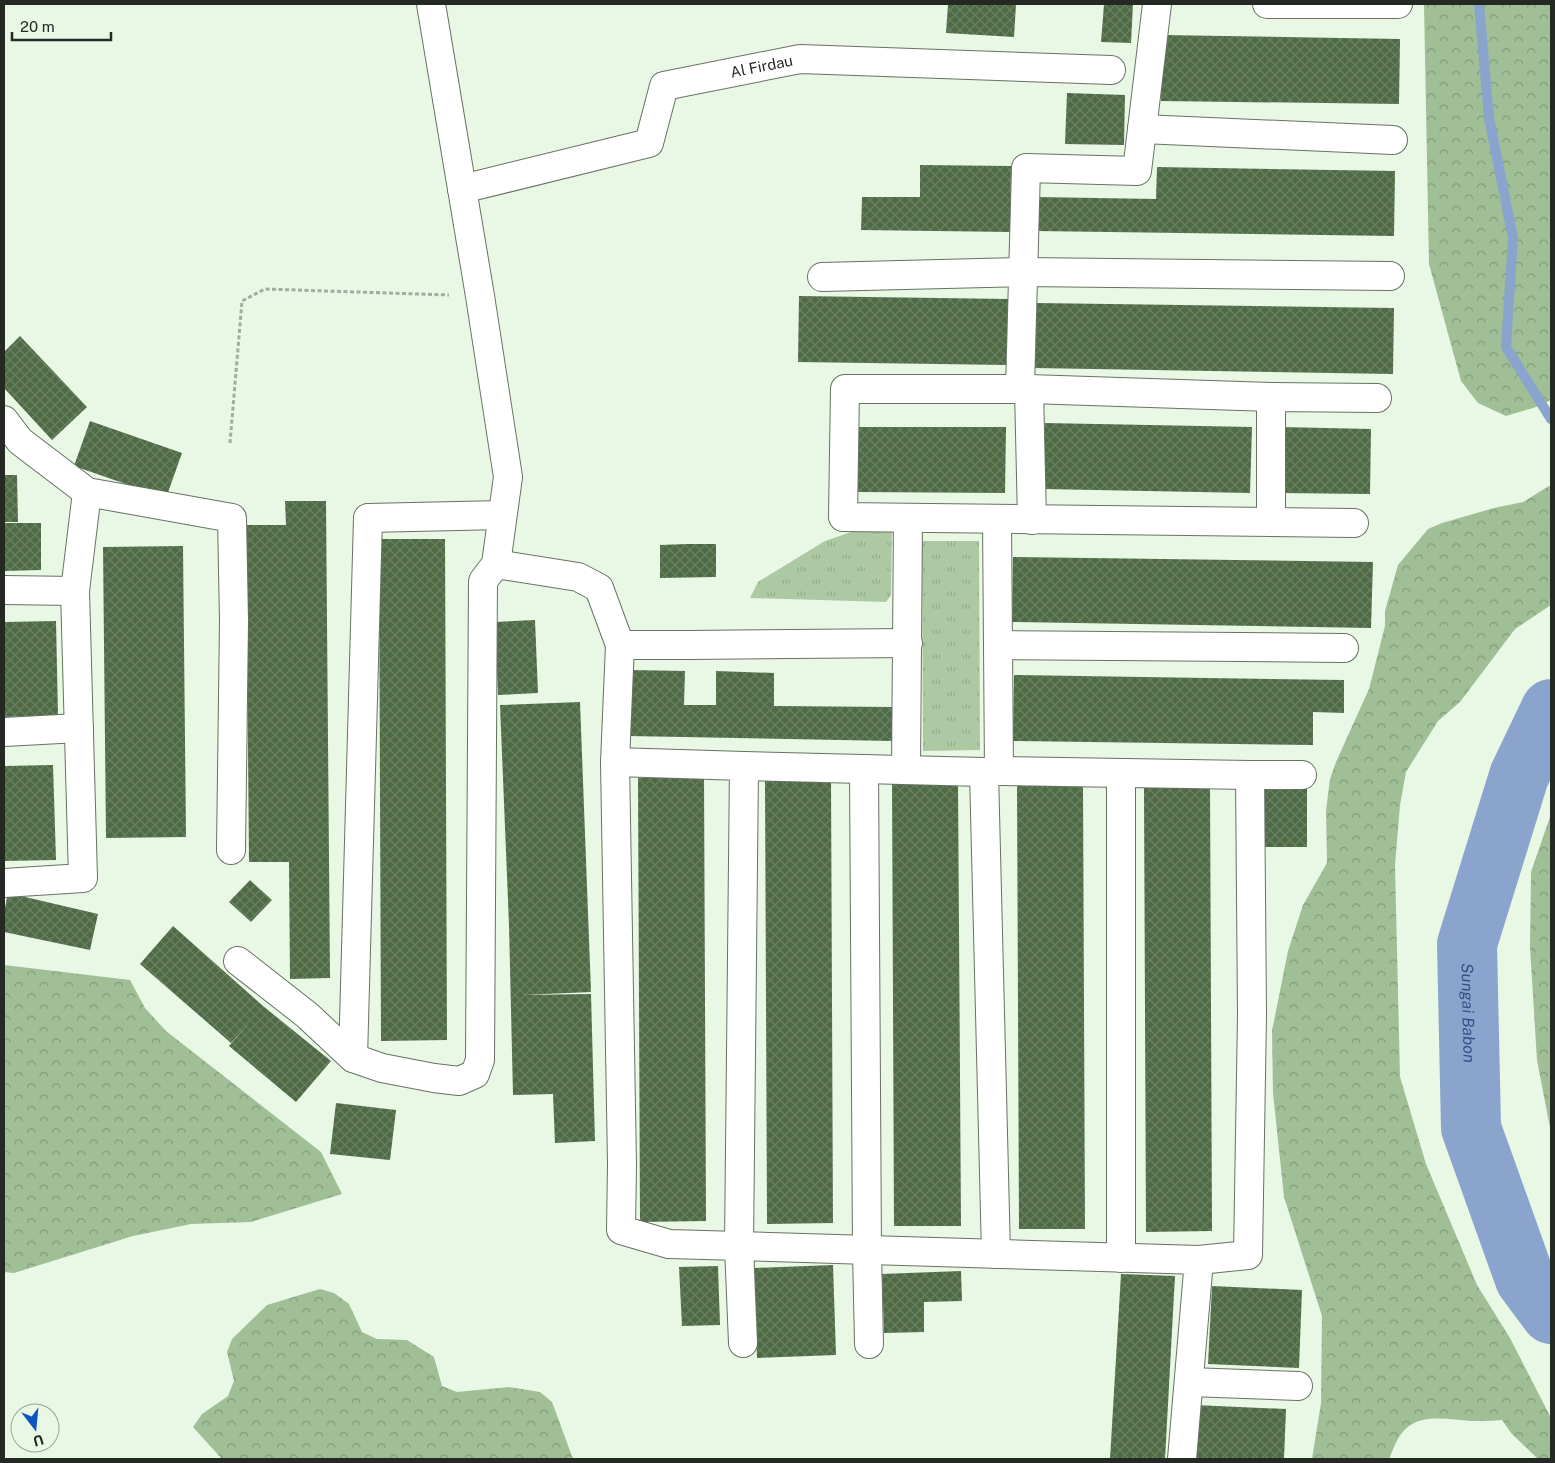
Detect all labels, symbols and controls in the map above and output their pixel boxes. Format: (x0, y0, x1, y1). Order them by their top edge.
scale bar (12, 10, 111, 42)
text: 20 m (20, 18, 55, 35)
street label: Al Firdau (729, 52, 794, 81)
water label: Sungai Babon (1457, 963, 1479, 1063)
north arrow (10, 1403, 60, 1453)
text: U (32, 1431, 46, 1450)

